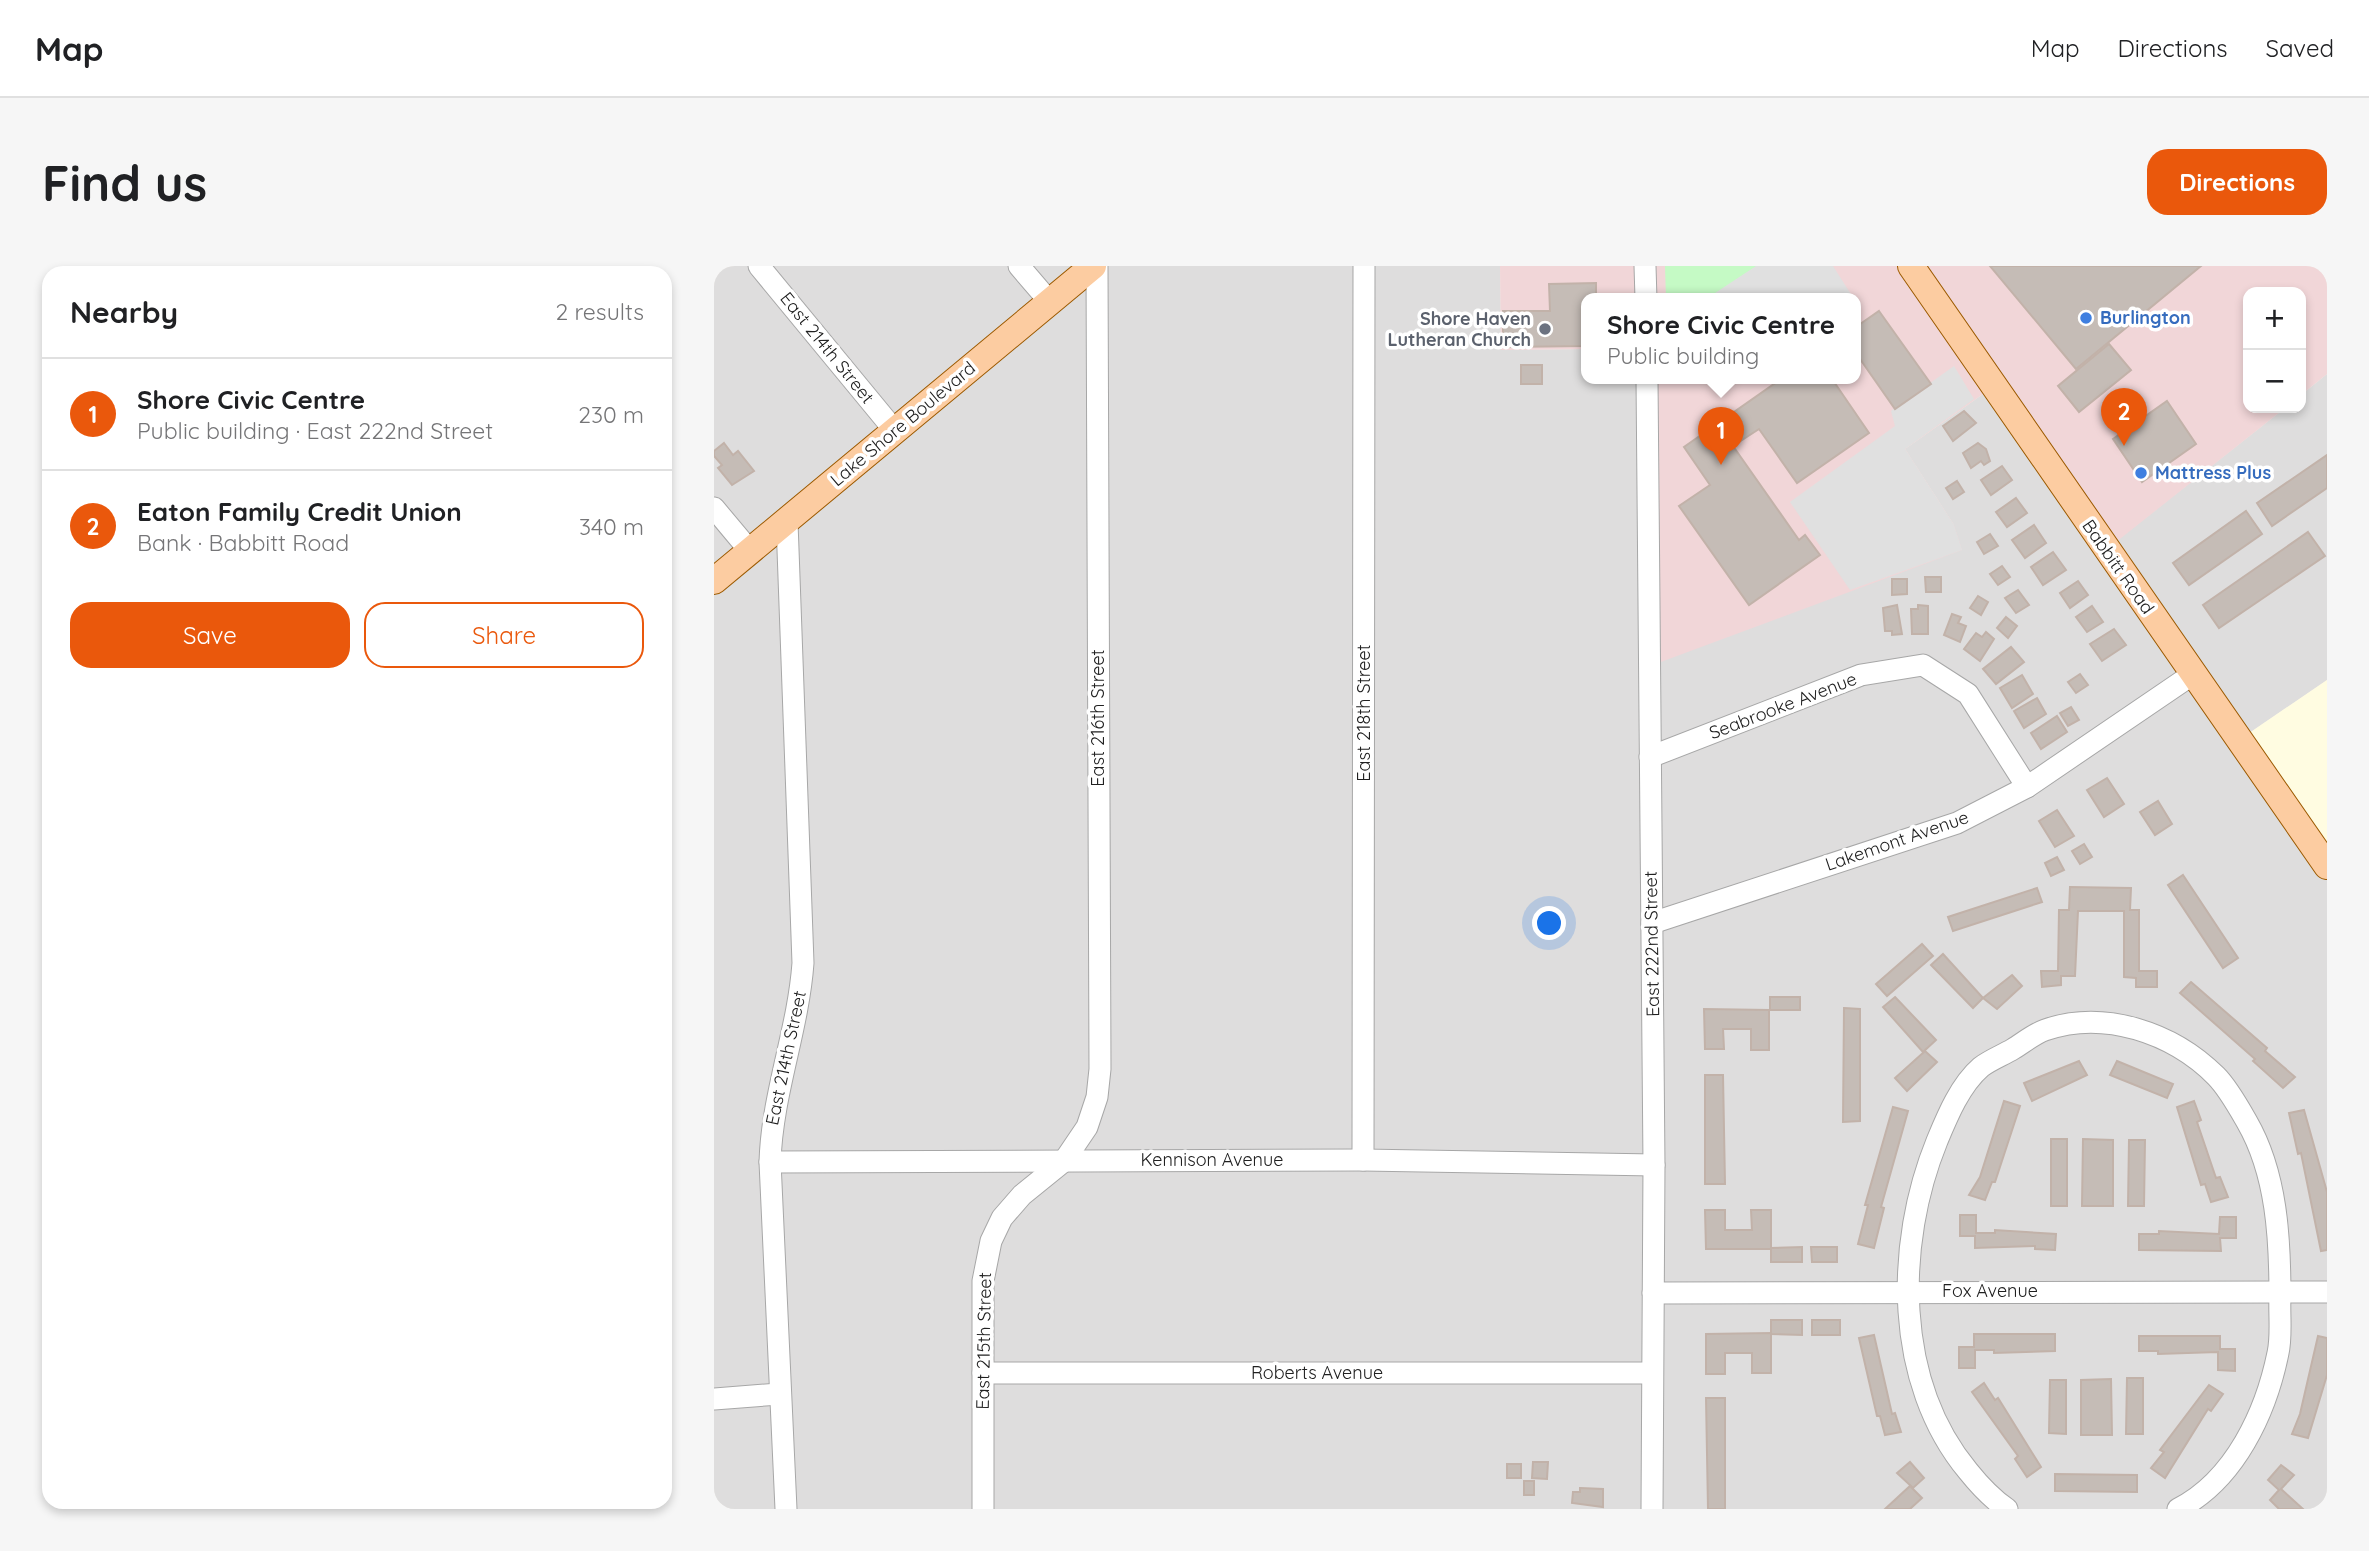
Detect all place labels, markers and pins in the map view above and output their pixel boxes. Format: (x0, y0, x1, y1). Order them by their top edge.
place label: Burlington (2100, 306, 2191, 329)
place label: Shore Haven Lutheran Church (1387, 307, 1531, 351)
marker: Burlington (2078, 310, 2094, 326)
marker: Shore Haven Lutheran Church (1537, 321, 1553, 337)
pin: 2 (2101, 388, 2147, 446)
pin: 1 (1698, 407, 1744, 465)
place label: Mattress Plus (2155, 461, 2271, 484)
marker: Mattress Plus (2133, 465, 2149, 481)

